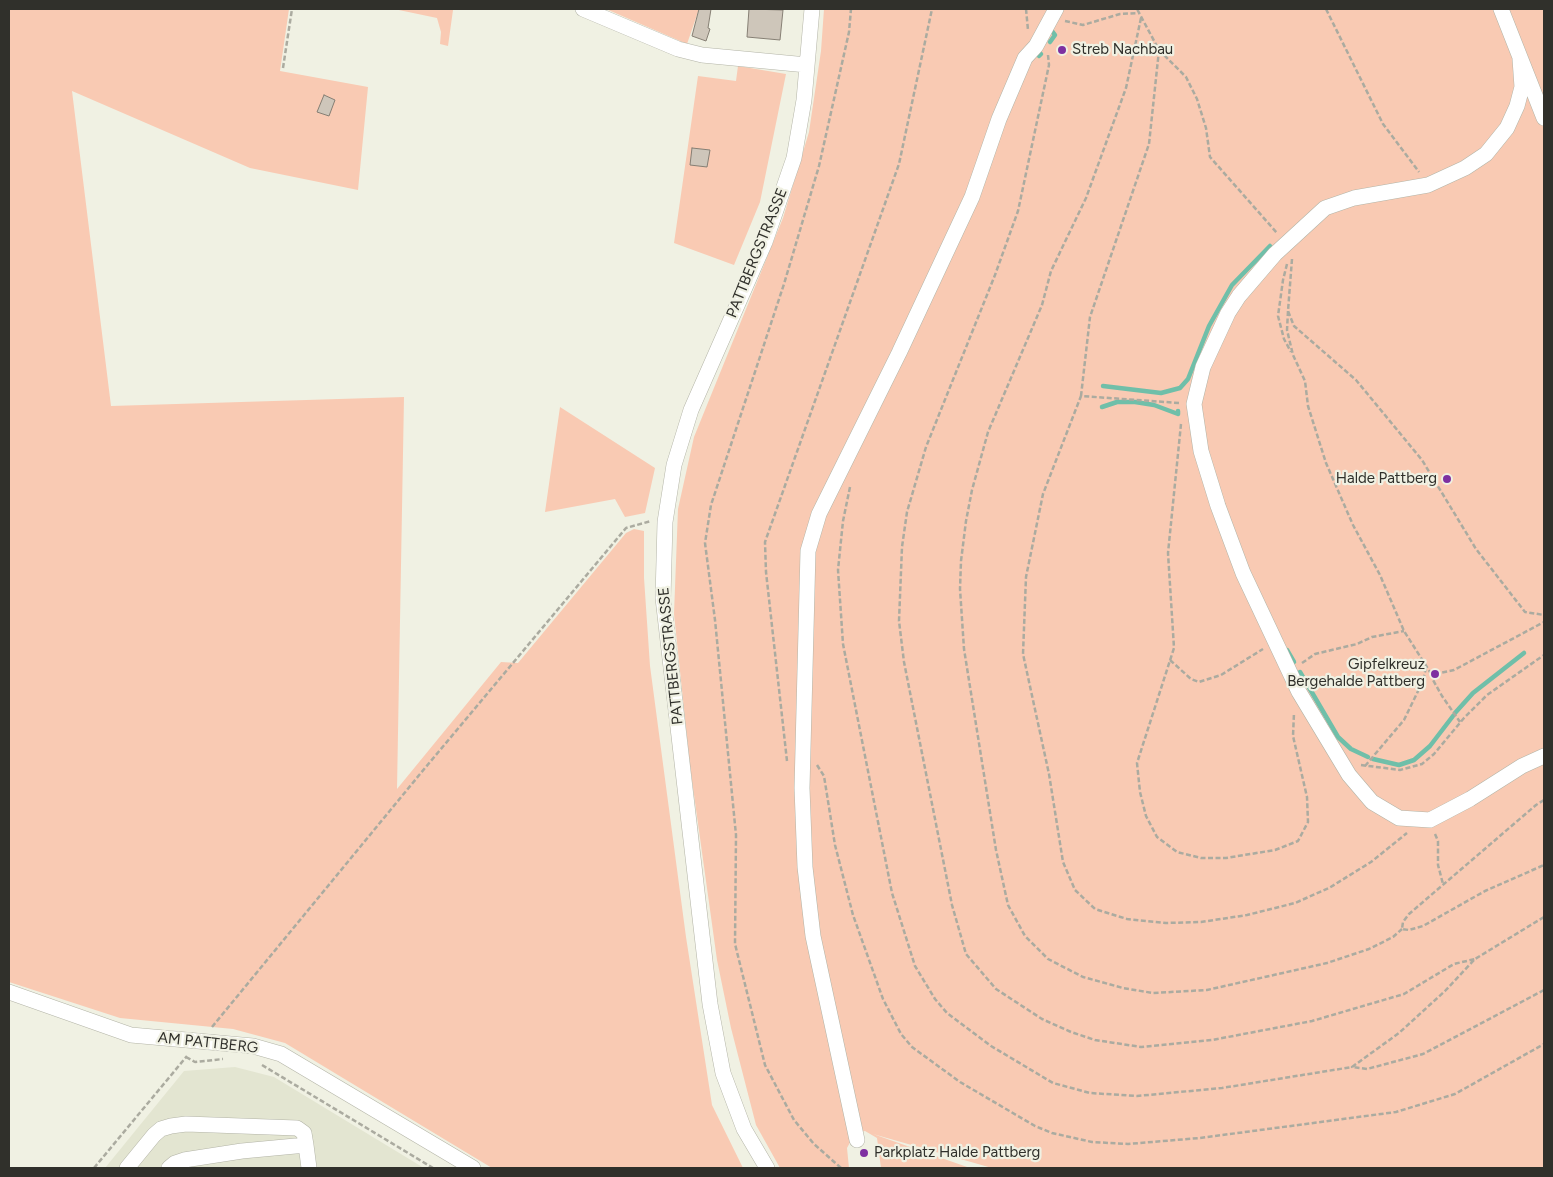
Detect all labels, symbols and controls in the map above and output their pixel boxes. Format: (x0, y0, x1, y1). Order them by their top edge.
place label: Streb Nachbau (1072, 41, 1173, 59)
marker: Streb Nachbau (1056, 44, 1068, 56)
street label: PATTBERGSTRASSE (723, 185, 791, 321)
place label: Halde Pattberg (1336, 470, 1437, 488)
marker: Halde Pattberg (1441, 473, 1453, 485)
street label: PATTBERGSTRASSE (655, 586, 687, 726)
place label: Gipfelkreuz Bergehalde Pattberg (1287, 656, 1425, 691)
marker: Gipfelkreuz Bergehalde Pattberg (1429, 668, 1441, 680)
street label: AM PATTBERG (157, 1029, 259, 1057)
place label: Parkplatz Halde Pattberg (874, 1144, 1040, 1162)
marker: Parkplatz Halde Pattberg (858, 1147, 870, 1159)

